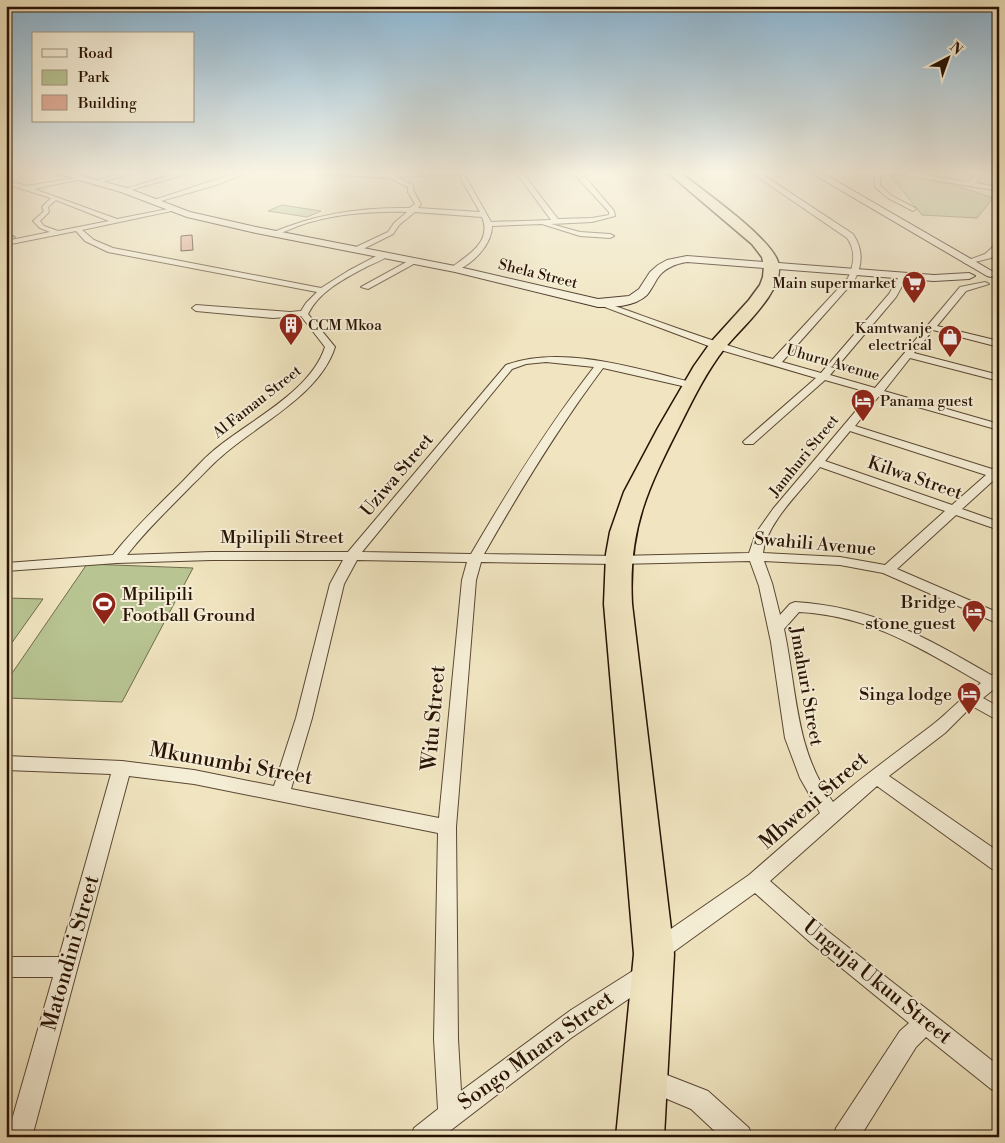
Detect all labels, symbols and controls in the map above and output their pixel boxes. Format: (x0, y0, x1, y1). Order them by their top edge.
legend (32, 32, 195, 122)
north arrow (922, 32, 972, 82)
text: N (946, 39, 966, 59)
text: Road (78, 44, 113, 63)
text: Park (78, 68, 110, 87)
text: Building (77, 94, 137, 113)
street label: Shela Street (496, 255, 580, 293)
supermarket icon: Main supermarket (901, 270, 927, 304)
place label: Main supermarket (772, 274, 897, 293)
building icon: CCM Mkoa (278, 312, 304, 346)
place label: CCM Mkoa (308, 316, 382, 335)
place label: Kamtwanje electrical (855, 319, 933, 355)
shop icon: Kamtwanje electrical (937, 324, 963, 358)
street label: Uhuru Avenue (784, 341, 882, 385)
street label: Al Famau Street (208, 361, 306, 443)
hotel icon: Panama guest (850, 388, 876, 422)
place label: Panama guest (880, 392, 974, 411)
street label: Jamhuri Street (764, 411, 843, 502)
street label: Uziwa Street (356, 428, 439, 521)
street label: Kilwa Street (865, 451, 966, 505)
street label: Mpilipili Street (220, 526, 344, 549)
street label: Swahili Avenue (753, 527, 877, 561)
place label: Mpilipili Football Ground (122, 583, 256, 627)
sports icon: Mpilipili Football Ground (91, 591, 117, 625)
place label: Bridge stone guest (865, 591, 957, 635)
hotel icon: Bridge stone guest (961, 599, 987, 633)
street label: Jmahuri Street (784, 624, 828, 748)
street label: Witu Street (416, 664, 452, 773)
hotel icon: Singa lodge (956, 681, 982, 715)
place label: Singa lodge (859, 683, 952, 706)
street label: Mkunumbi Street (147, 737, 315, 791)
street label: Mbweni Street (754, 746, 874, 855)
street label: Matondini Street (36, 872, 106, 1034)
street label: Unguja Ukuu Street (797, 914, 957, 1051)
street label: Songo Mnara Street (453, 985, 619, 1116)

